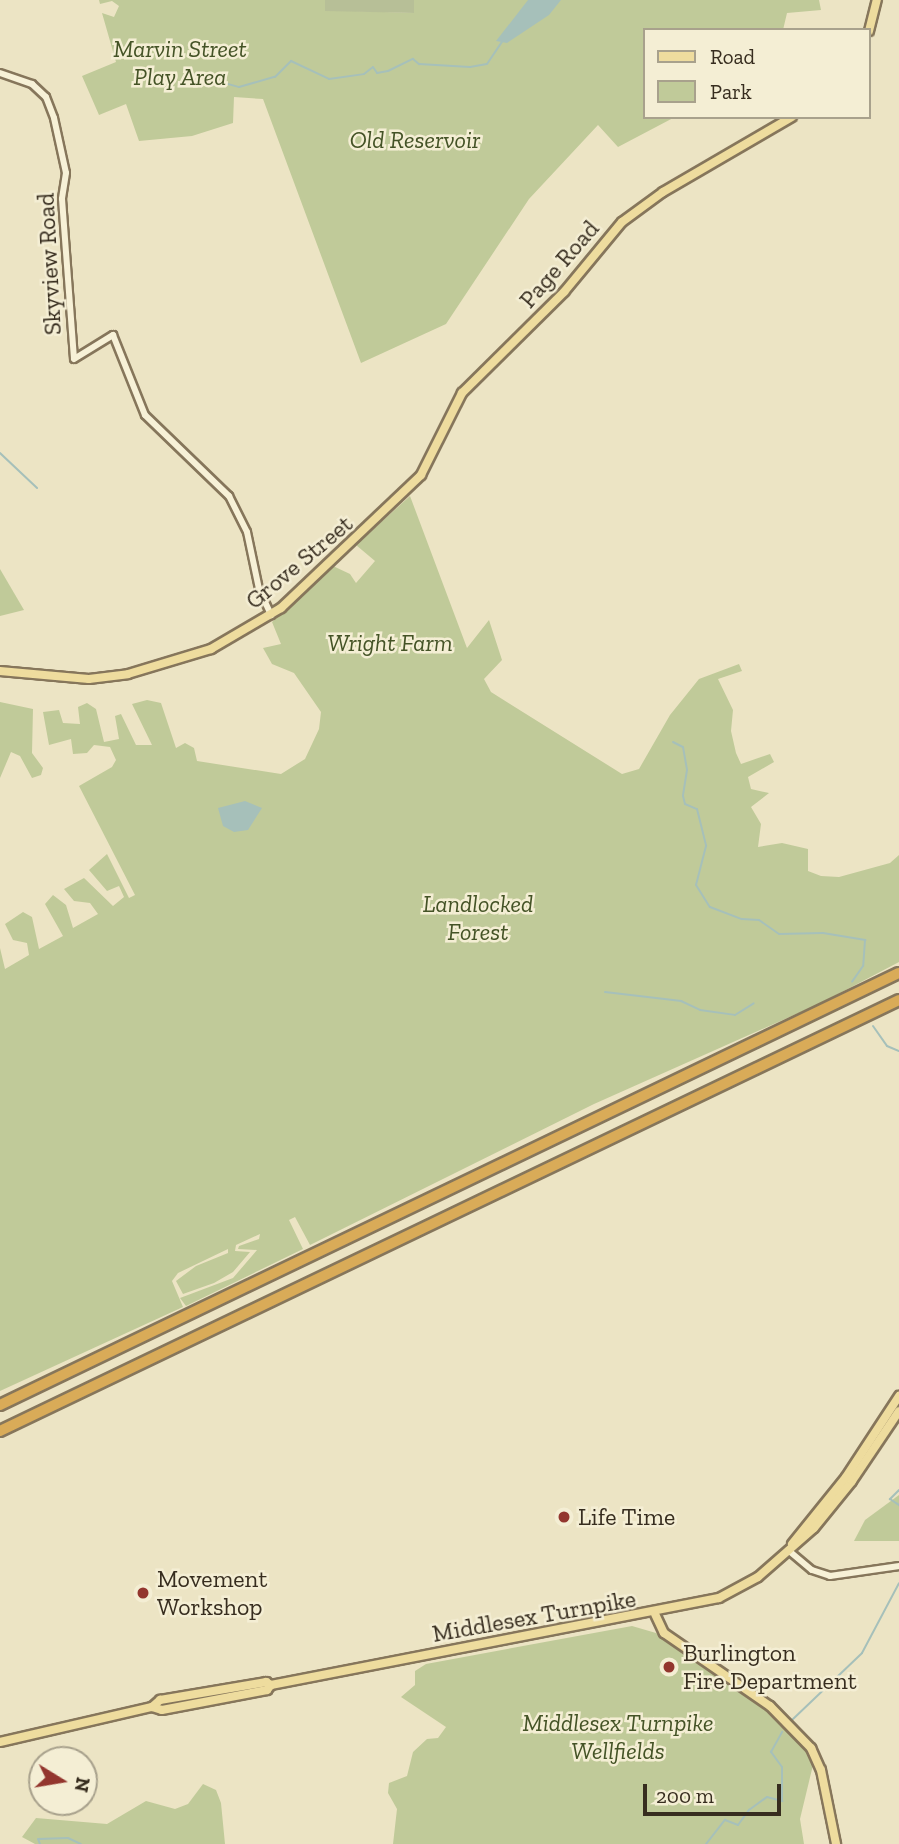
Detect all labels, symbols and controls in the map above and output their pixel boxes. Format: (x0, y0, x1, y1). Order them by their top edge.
legend (643, 28, 871, 119)
park label: Marvin Street Play Area (113, 35, 247, 91)
text: Road (710, 44, 755, 69)
text: Park (710, 79, 752, 104)
park label: Old Reservoir (350, 126, 480, 154)
street label: Skyview Road (31, 192, 67, 336)
street label: Page Road (513, 214, 605, 314)
street label: Grove Street (240, 509, 358, 615)
park label: Wright Farm (327, 629, 453, 657)
park label: Landlocked Forest (423, 890, 533, 946)
place label: Life Time (578, 1503, 676, 1531)
marker: Life Time (556, 1509, 572, 1525)
place label: Movement Workshop (157, 1565, 267, 1621)
street label: Middlesex Turnpike (430, 1584, 638, 1648)
marker: Movement Workshop (135, 1585, 151, 1601)
place label: Burlington Fire Department (683, 1639, 857, 1695)
marker: Burlington Fire Department (661, 1659, 677, 1675)
park label: Middlesex Turnpike Wellfields (522, 1709, 714, 1765)
north arrow (28, 1746, 98, 1816)
scale bar (647, 1770, 785, 1814)
text: N (69, 1775, 95, 1794)
text: 200 m (656, 1783, 714, 1808)

